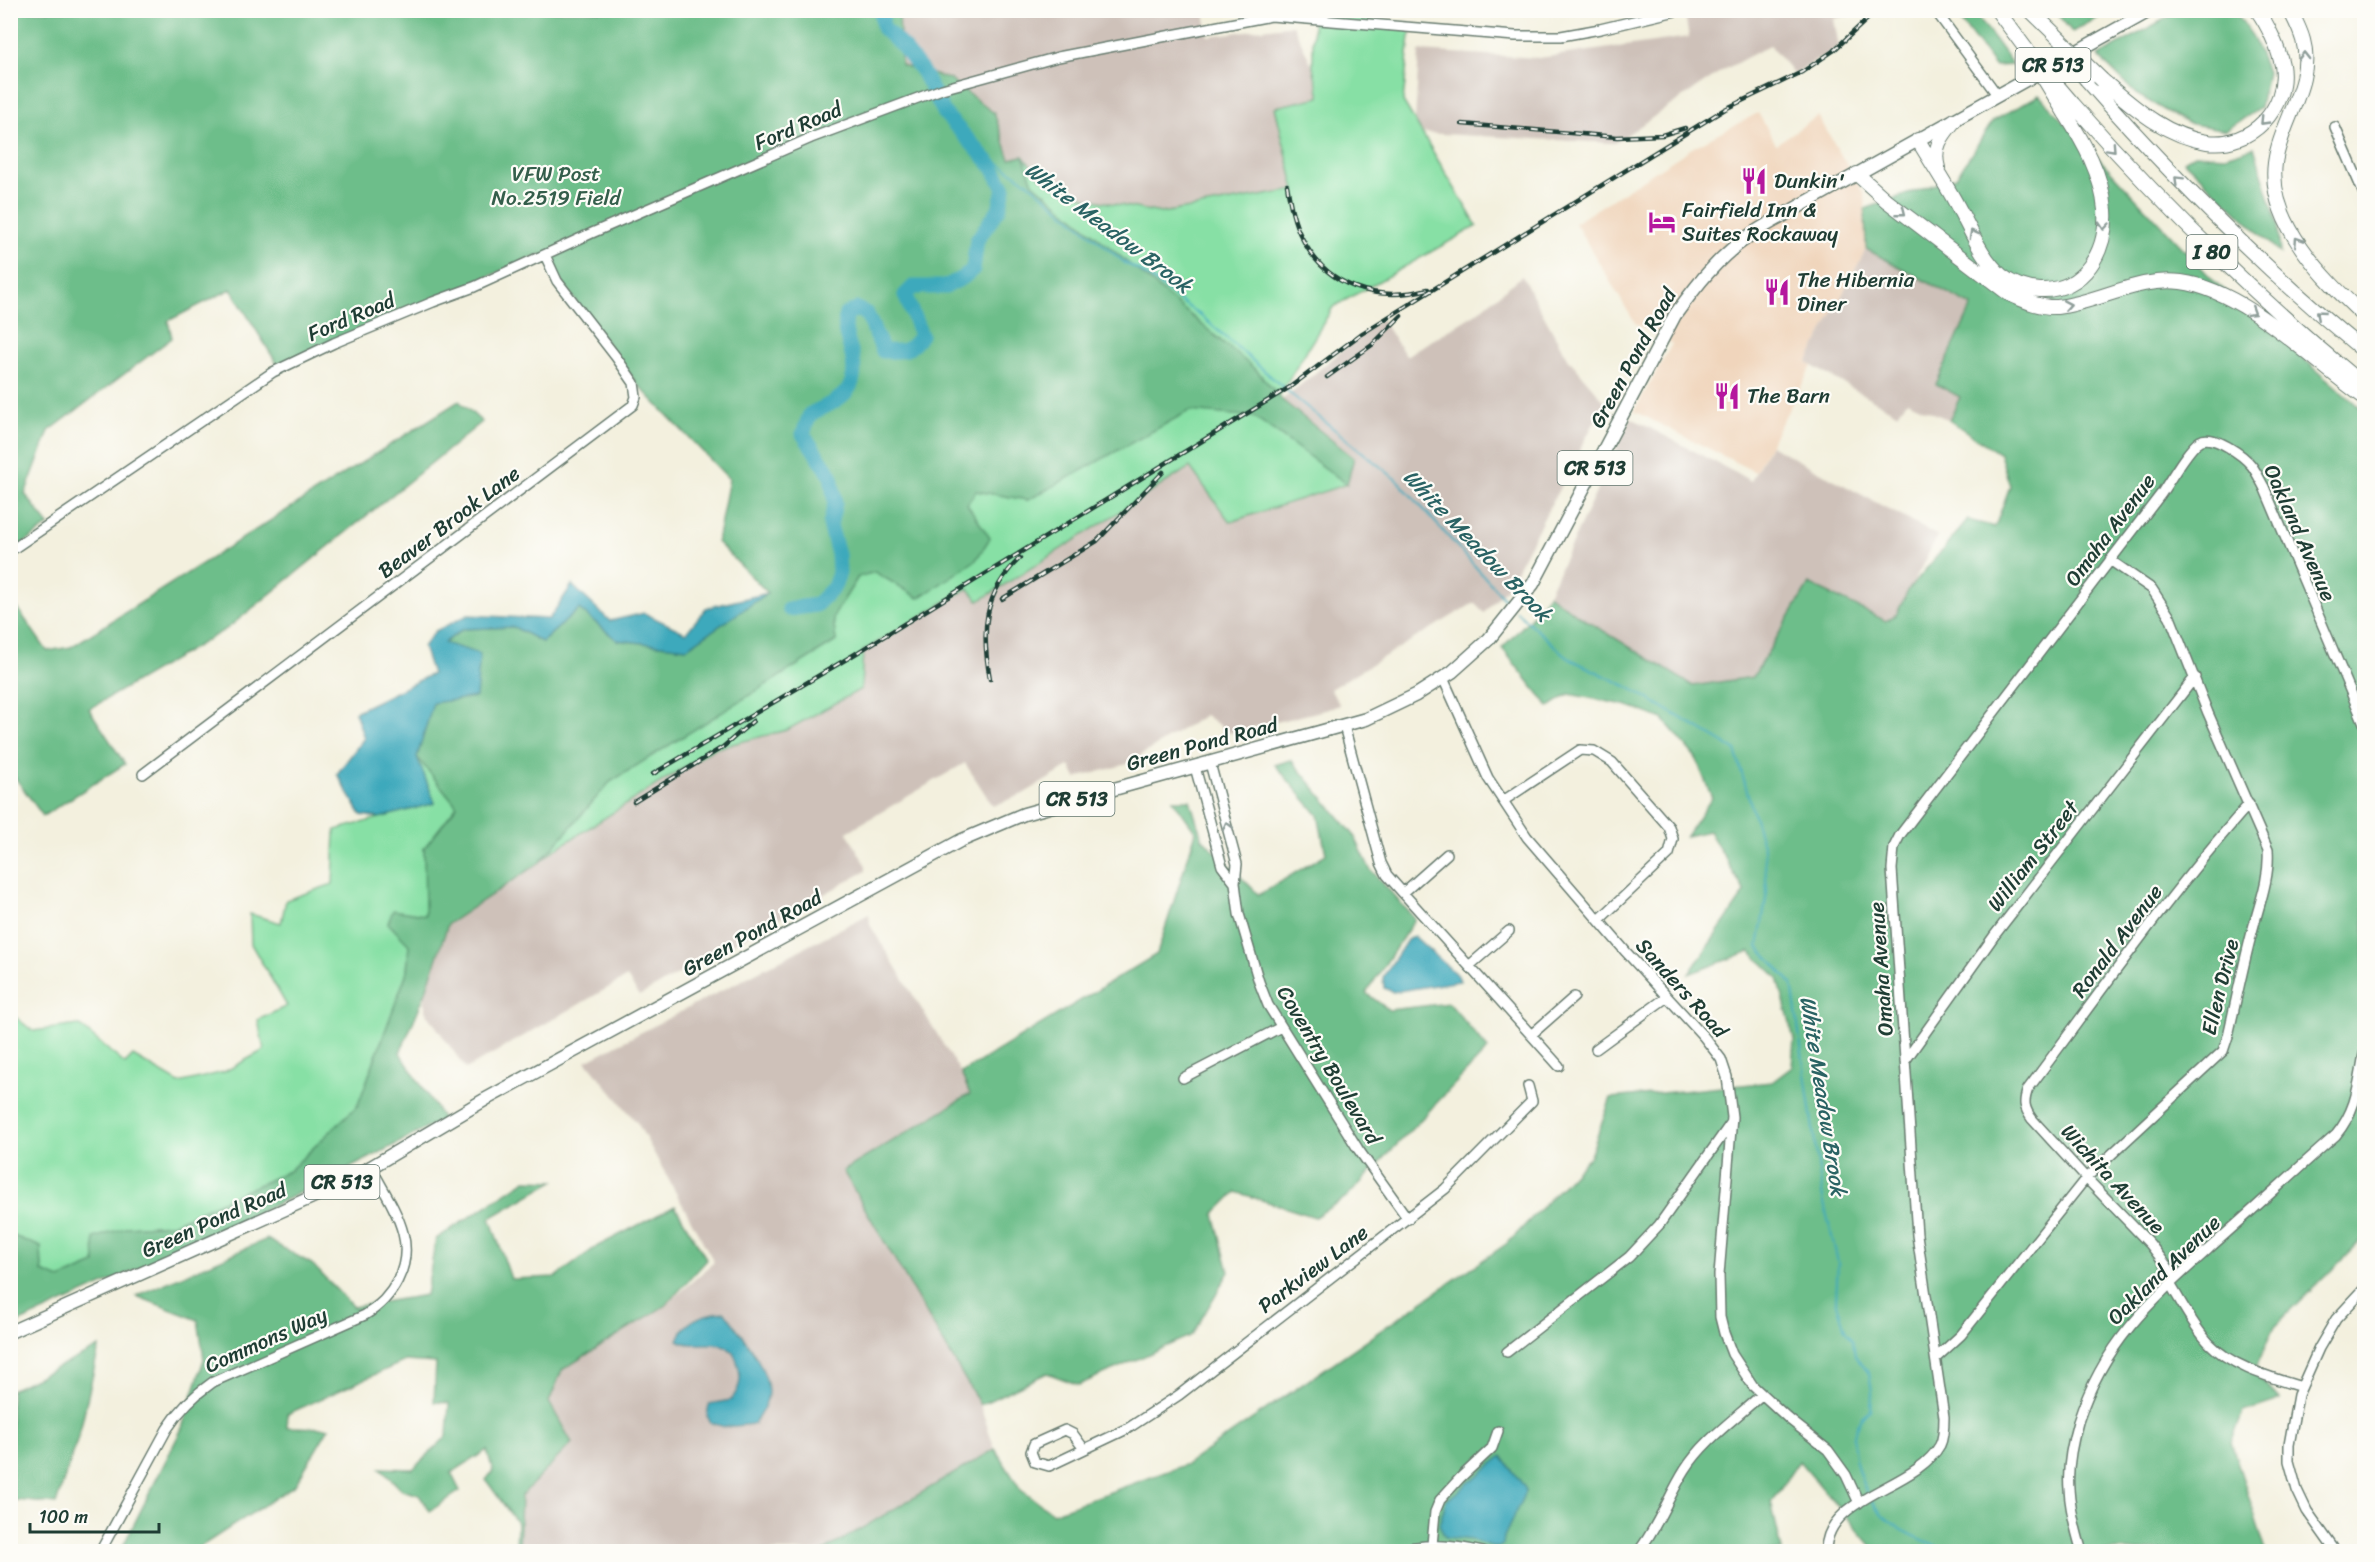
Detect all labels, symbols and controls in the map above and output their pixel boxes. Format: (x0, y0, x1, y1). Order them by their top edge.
road number: CR 513 (2016, 48, 2090, 82)
one-way arrow (2298, 51, 2310, 60)
street label: Ford Road (748, 90, 850, 162)
one-way arrow (2260, 115, 2271, 125)
one-way arrow (2105, 141, 2116, 152)
water label: White Meadow Brook (1016, 151, 1202, 305)
park label: VFW Post No.2519 Field (492, 155, 622, 217)
place label: Dunkin' (1774, 162, 1845, 200)
restaurant icon: Dunkin' (1739, 166, 1769, 196)
one-way arrow (2174, 176, 2185, 186)
place label: Fairfield Inn & Suites Rockaway (1682, 191, 1838, 253)
one-way arrow (1895, 205, 1906, 216)
hotel icon: Fairfield Inn & Suites Rockaway (1647, 207, 1677, 237)
one-way arrow (2098, 221, 2111, 230)
one-way arrow (1969, 230, 1980, 241)
road number: I 80 (2186, 235, 2238, 269)
one-way arrow (2294, 237, 2305, 248)
place label: The Hibernia Diner (1797, 261, 1915, 323)
restaurant icon: The Hibernia Diner (1762, 277, 1792, 307)
street label: Green Pond Road (1579, 279, 1688, 435)
street label: Ford Road (301, 281, 403, 353)
one-way arrow (2061, 299, 2071, 312)
one-way arrow (2246, 304, 2256, 316)
one-way arrow (2316, 310, 2327, 321)
place label: The Barn (1747, 377, 1830, 415)
restaurant icon: The Barn (1712, 381, 1742, 411)
road number: CR 513 (1558, 451, 1632, 485)
street label: Beaver Brook Lane (369, 455, 529, 589)
street label: Oakland Avenue (2253, 458, 2347, 608)
water label: White Meadow Brook (1393, 459, 1563, 632)
street label: Omaha Avenue (2054, 465, 2166, 595)
street label: Green Pond Road (1122, 705, 1284, 782)
road number: CR 513 (1040, 782, 1114, 816)
street label: William Street (1977, 791, 2090, 920)
one-way arrow (1221, 821, 1234, 831)
street label: Ronald Avenue (2061, 876, 2173, 1006)
street label: Green Pond Road (675, 878, 831, 987)
street label: Omaha Avenue (1857, 901, 1905, 1037)
street label: Sanders Road (1626, 929, 1739, 1049)
street label: Ellen Drive (2190, 935, 2250, 1039)
street label: Coventry Boulevard (1266, 978, 1393, 1154)
water label: White Meadow Brook (1788, 993, 1859, 1200)
street label: Wichita Avenue (2051, 1115, 2175, 1243)
road number: CR 513 (304, 1165, 380, 1199)
street label: Green Pond Road (135, 1170, 295, 1269)
street label: Oakland Avenue (2098, 1205, 2230, 1335)
street label: Parkview Lane (1249, 1214, 1377, 1324)
street label: Commons Way (198, 1296, 334, 1384)
scale bar (30, 1496, 159, 1534)
text: 100 m (39, 1501, 88, 1533)

